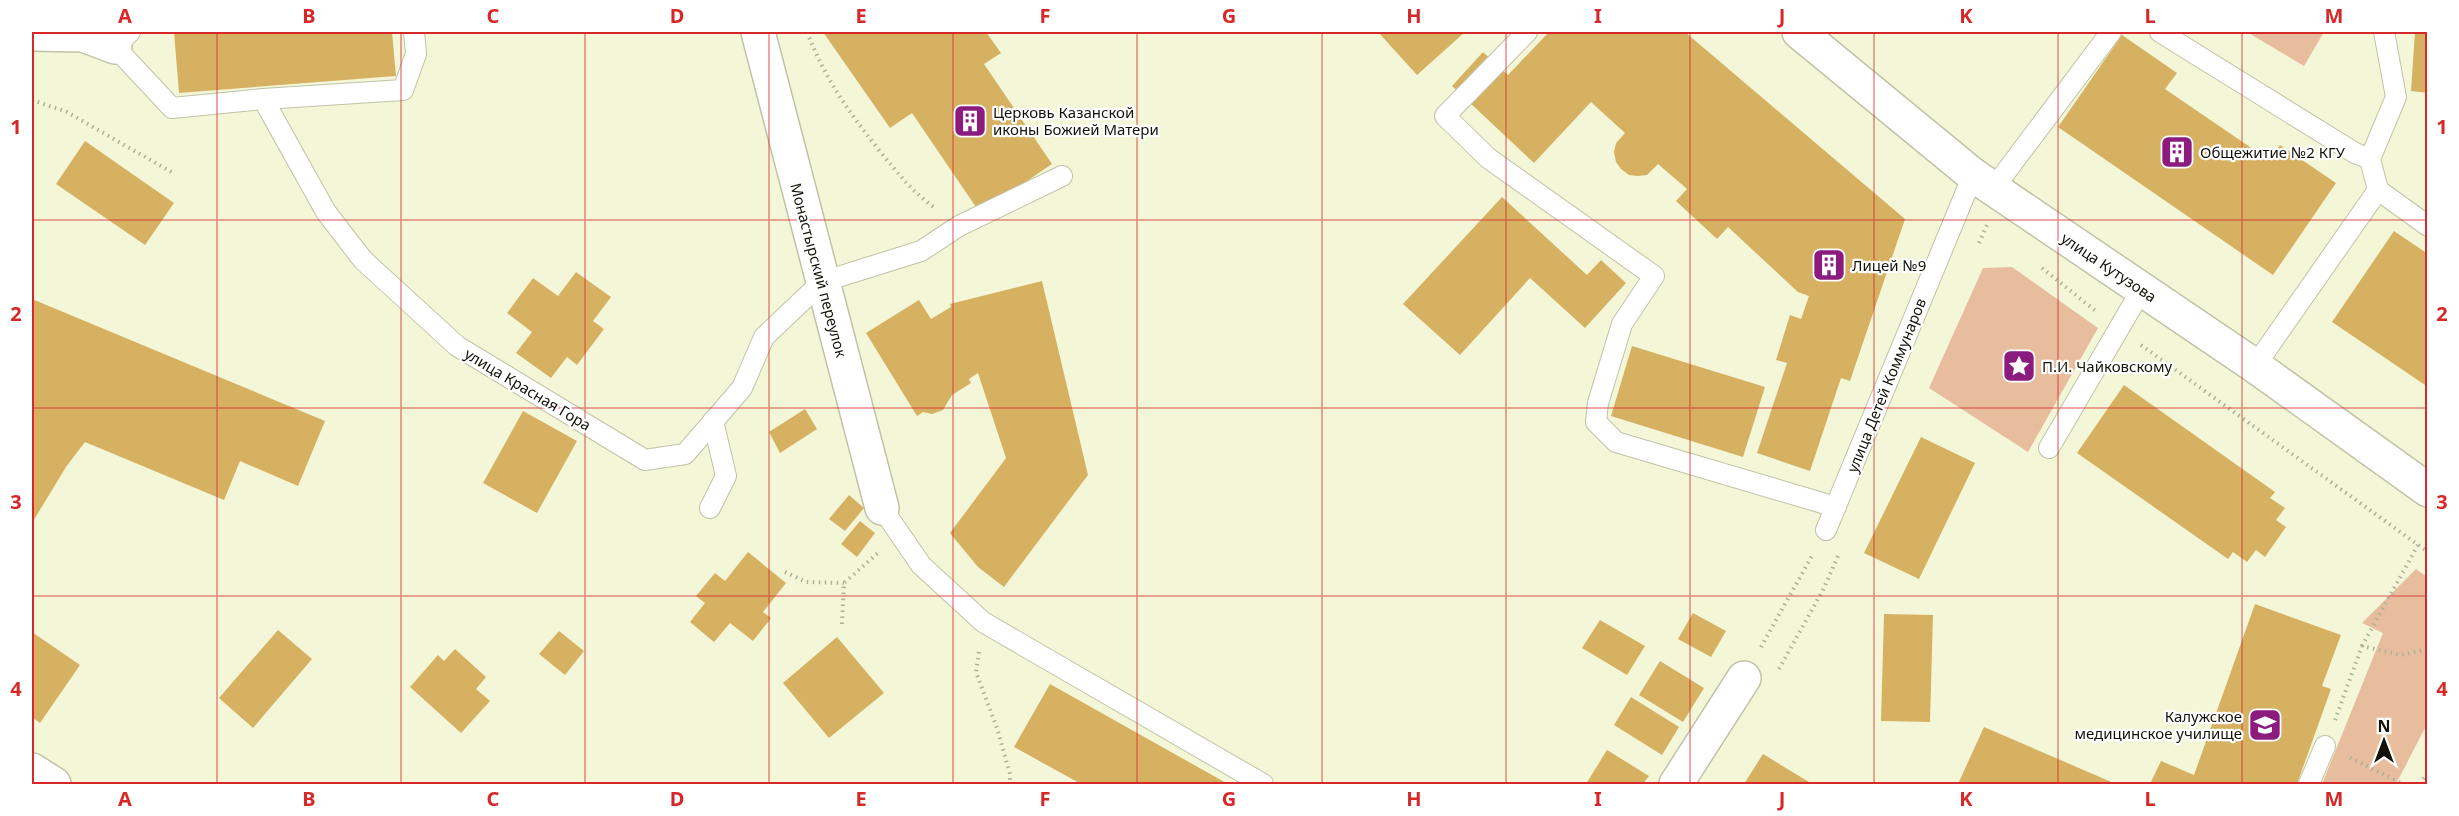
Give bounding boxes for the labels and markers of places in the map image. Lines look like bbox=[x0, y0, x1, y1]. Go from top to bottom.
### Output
place label: Церковь Казанской иконы Божией Матери bbox=[993, 102, 1159, 139]
building icon: Церковь Казанской иконы Божией Матери bbox=[952, 103, 988, 139]
building icon: Общежитие №2 КГУ bbox=[2159, 134, 2195, 170]
place label: Общежитие №2 КГУ bbox=[2200, 142, 2346, 162]
building icon: Лицей №9 bbox=[1811, 247, 1847, 283]
place label: Лицей №9 bbox=[1852, 255, 1926, 275]
place icon: П.И. Чайковскому bbox=[2001, 348, 2037, 384]
place label: П.И. Чайковскому bbox=[2042, 356, 2173, 376]
place label: Калужское медицинское училище bbox=[2074, 706, 2242, 743]
school or university icon: Калужское медицинское училище bbox=[2247, 707, 2283, 743]

